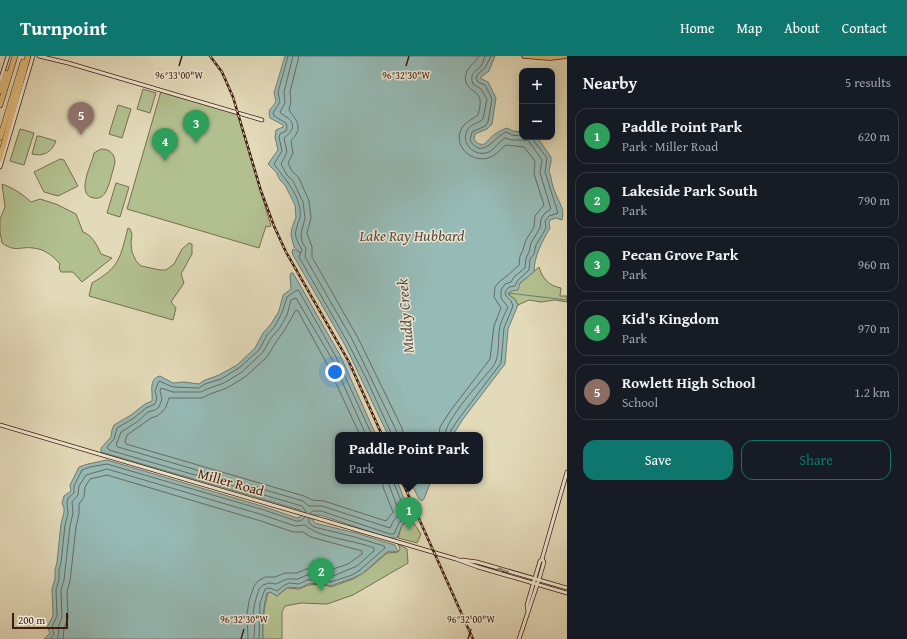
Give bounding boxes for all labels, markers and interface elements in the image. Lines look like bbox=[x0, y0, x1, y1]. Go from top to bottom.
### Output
text: Turnpoint bbox=[20, 14, 107, 42]
text: Home bbox=[680, 18, 715, 38]
text: Map bbox=[737, 18, 762, 38]
text: About bbox=[784, 18, 820, 38]
text: Contact bbox=[842, 18, 887, 38]
text: 96°33'00"W bbox=[155, 68, 203, 83]
text: 96°32'30"W bbox=[382, 68, 430, 83]
map controls bbox=[519, 68, 555, 140]
button: + bbox=[519, 68, 555, 104]
text: Nearby bbox=[583, 70, 637, 95]
text: 5 results bbox=[845, 73, 891, 92]
pin: 5 bbox=[68, 102, 94, 135]
button: − bbox=[519, 104, 555, 140]
pin: 3 bbox=[183, 110, 209, 143]
text: Paddle Point Park bbox=[622, 116, 742, 137]
text: 1 bbox=[594, 127, 600, 146]
text: 620 m bbox=[858, 127, 890, 146]
pin: 4 bbox=[152, 128, 178, 161]
text: Park · Miller Road bbox=[622, 137, 718, 156]
text: Lakeside Park South bbox=[622, 180, 758, 201]
text: 2 bbox=[594, 191, 600, 210]
text: 790 m bbox=[858, 191, 890, 210]
text: Park bbox=[622, 201, 647, 220]
water label: Lake Ray Hubbard bbox=[358, 225, 465, 246]
text: Pecan Grove Park bbox=[622, 244, 738, 265]
text: 3 bbox=[594, 255, 600, 274]
text: 960 m bbox=[858, 255, 890, 274]
text: Park bbox=[622, 265, 647, 284]
water label: Muddy Creek bbox=[391, 278, 419, 354]
text: Kid's Kingdom bbox=[622, 308, 719, 329]
text: 4 bbox=[594, 319, 600, 338]
text: 970 m bbox=[858, 319, 890, 338]
text: Park bbox=[622, 329, 647, 348]
your location bbox=[325, 362, 345, 382]
text: Rowlett High School bbox=[622, 372, 756, 393]
text: 5 bbox=[594, 383, 600, 402]
text: 1.2 km bbox=[854, 383, 890, 402]
text: School bbox=[622, 393, 658, 412]
popup bbox=[335, 432, 483, 484]
text: Paddle Point Park bbox=[349, 438, 469, 459]
button: Save bbox=[583, 440, 733, 480]
button: Share bbox=[741, 440, 891, 480]
text: Park bbox=[349, 459, 374, 478]
street label: Miller Road bbox=[196, 463, 267, 501]
pin: 1 bbox=[396, 497, 422, 530]
pin: 2 bbox=[308, 558, 334, 591]
one-way arrow bbox=[496, 567, 508, 573]
scale bar bbox=[12, 611, 68, 630]
text: 200 m bbox=[18, 612, 45, 628]
text: 96°32'30"W bbox=[220, 612, 268, 627]
text: 96°32'00"W bbox=[447, 612, 495, 627]

